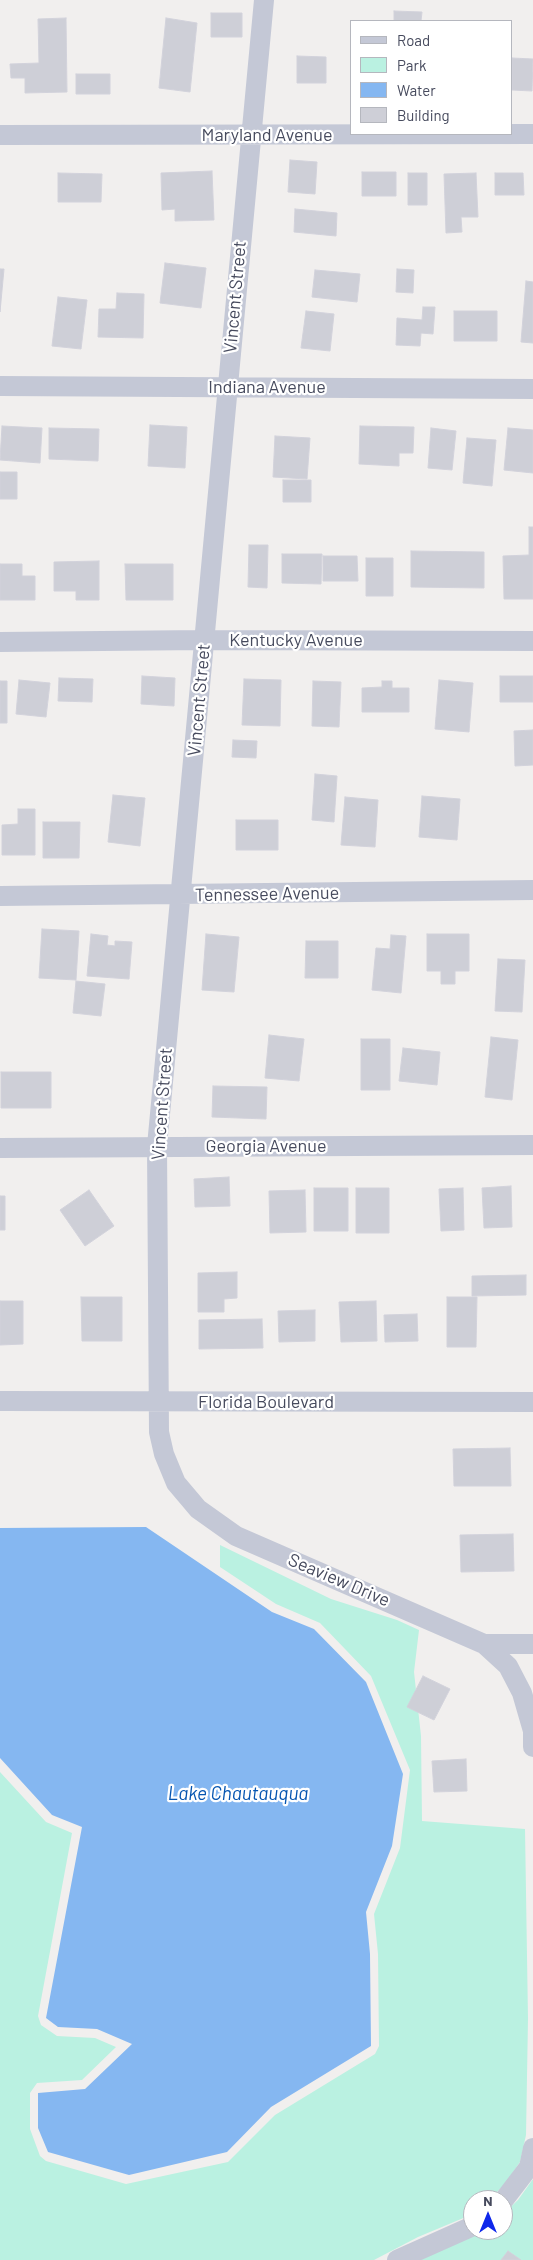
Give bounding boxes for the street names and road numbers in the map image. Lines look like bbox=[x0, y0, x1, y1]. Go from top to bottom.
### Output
street label: Maryland Avenue bbox=[202, 124, 332, 146]
street label: Vincent Street bbox=[219, 240, 251, 354]
street label: Indiana Avenue bbox=[208, 376, 326, 398]
street label: Kentucky Avenue bbox=[229, 629, 363, 651]
street label: Vincent Street bbox=[183, 643, 215, 757]
street label: Tennessee Avenue bbox=[195, 882, 339, 906]
street label: Vincent Street bbox=[147, 1047, 177, 1161]
street label: Georgia Avenue bbox=[206, 1135, 326, 1157]
street label: Florida Boulevard bbox=[198, 1391, 334, 1413]
street label: Seaview Drive bbox=[285, 1549, 393, 1611]

